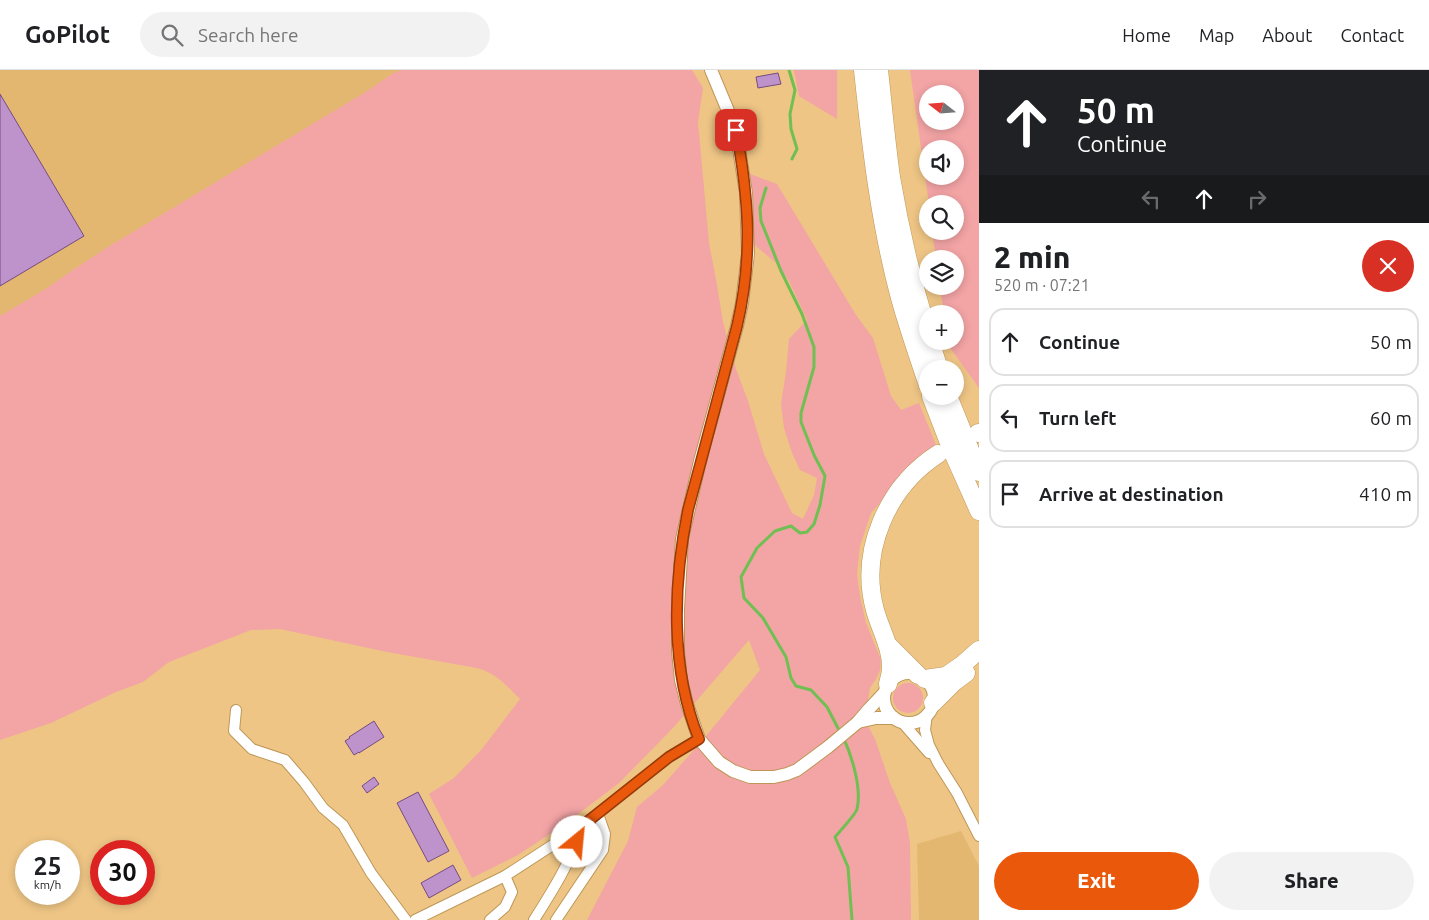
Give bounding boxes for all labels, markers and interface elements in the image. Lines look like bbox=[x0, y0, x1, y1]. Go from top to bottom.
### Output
search box bbox=[140, 12, 490, 57]
text: GoPilot bbox=[25, 21, 110, 48]
icon: search bbox=[158, 21, 186, 49]
text: Search here bbox=[198, 24, 298, 46]
text: Home bbox=[1122, 25, 1171, 45]
text: Map bbox=[1199, 25, 1234, 45]
text: About bbox=[1262, 25, 1312, 45]
text: Contact bbox=[1340, 25, 1404, 45]
north arrow bbox=[919, 85, 964, 130]
map controls bbox=[919, 85, 964, 405]
icon: ahead bbox=[994, 90, 1059, 155]
text: 50 m bbox=[1077, 90, 1155, 130]
pin bbox=[715, 109, 757, 151]
icon: arrive bbox=[722, 116, 750, 144]
text: Continue bbox=[1077, 131, 1167, 156]
button: sound bbox=[919, 140, 964, 185]
icon: left bbox=[1137, 185, 1165, 213]
icon: ahead bbox=[1190, 185, 1218, 213]
icon: right bbox=[1243, 185, 1271, 213]
button: search bbox=[919, 195, 964, 240]
text: 2 min bbox=[994, 240, 1070, 274]
button: close bbox=[1362, 240, 1414, 292]
button: layers bbox=[919, 250, 964, 295]
text: 520 m · 07:21 bbox=[994, 276, 1090, 294]
button: + bbox=[919, 305, 964, 350]
icon: ahead bbox=[996, 328, 1024, 356]
text: Continue bbox=[1039, 331, 1120, 353]
text: 50 m bbox=[1370, 331, 1412, 353]
button: − bbox=[919, 360, 964, 405]
icon: left bbox=[996, 404, 1024, 432]
text: Turn left bbox=[1039, 407, 1117, 429]
text: 60 m bbox=[1370, 407, 1412, 429]
icon: arrive bbox=[996, 480, 1024, 508]
text: Arrive at destination bbox=[1039, 483, 1224, 505]
text: 410 m bbox=[1359, 483, 1412, 505]
position arrow bbox=[550, 815, 602, 867]
speed limit sign: 30 bbox=[90, 840, 155, 905]
text: 25 bbox=[33, 852, 62, 880]
button: Exit bbox=[994, 852, 1199, 910]
button: Share bbox=[1209, 852, 1414, 910]
text: km/h bbox=[34, 878, 61, 891]

